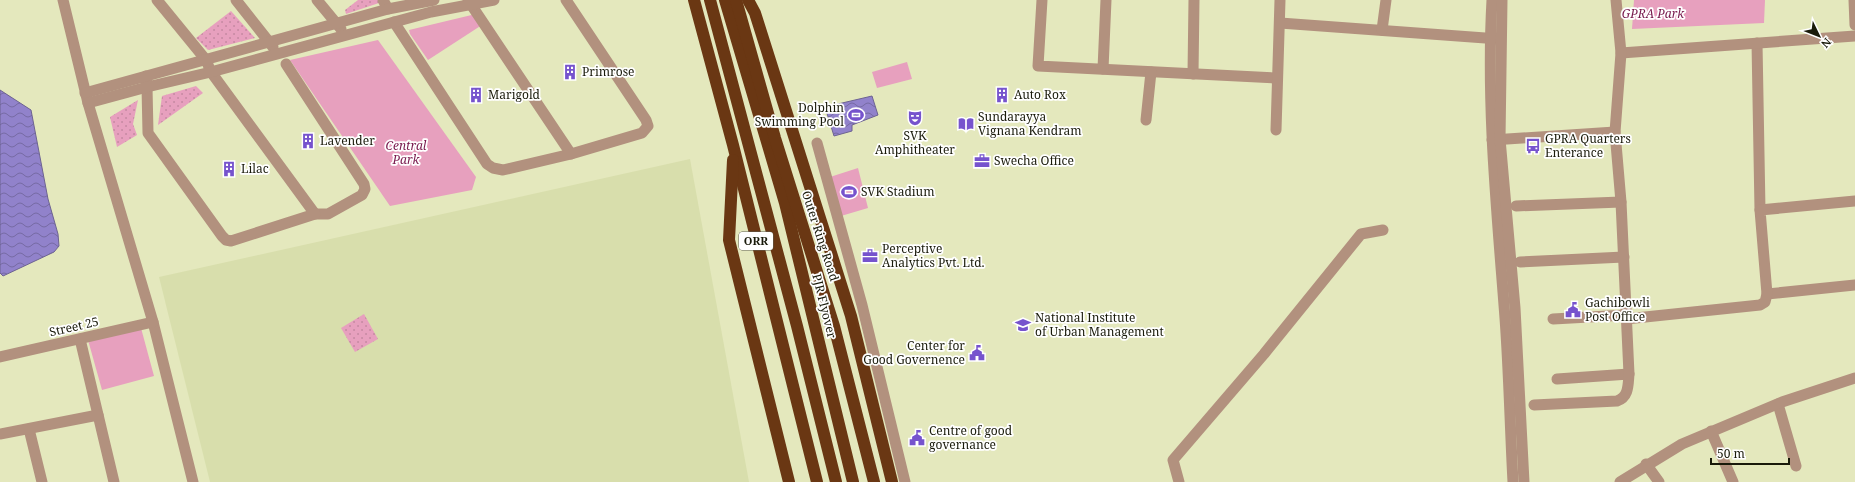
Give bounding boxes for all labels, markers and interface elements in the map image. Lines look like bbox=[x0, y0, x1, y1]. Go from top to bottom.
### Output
park label: GPRA Park bbox=[1622, 5, 1685, 22]
north arrow bbox=[1799, 16, 1839, 56]
text: N bbox=[1818, 35, 1835, 52]
building icon: Primrose bbox=[561, 63, 579, 81]
place label: Primrose bbox=[582, 63, 635, 80]
building icon: Marigold bbox=[467, 86, 485, 104]
place label: Marigold bbox=[488, 86, 541, 103]
building icon: Auto Rox bbox=[993, 86, 1011, 104]
place label: Auto Rox bbox=[1014, 86, 1066, 103]
place label: Dolphin Swimming Pool bbox=[755, 99, 844, 130]
sports icon: Dolphin Swimming Pool bbox=[847, 106, 865, 124]
place label: Sundarayya Vignana Kendram bbox=[978, 108, 1082, 139]
theatre icon: SVK Amphitheater bbox=[906, 109, 924, 127]
library icon: Sundarayya Vignana Kendram bbox=[957, 115, 975, 133]
place label: SVK Amphitheater bbox=[875, 127, 955, 158]
place label: GPRA Quarters Enterance bbox=[1545, 130, 1631, 161]
building icon: Lavender bbox=[299, 132, 317, 150]
place label: Lavender bbox=[320, 132, 375, 149]
park label: Central Park bbox=[385, 137, 427, 168]
bus stop icon: GPRA Quarters Enterance bbox=[1524, 137, 1542, 155]
office icon: Swecha Office bbox=[973, 152, 991, 170]
place label: Swecha Office bbox=[994, 152, 1074, 169]
building icon: Lilac bbox=[220, 160, 238, 178]
place label: Lilac bbox=[241, 160, 269, 177]
sports icon: SVK Stadium bbox=[840, 183, 858, 201]
place label: SVK Stadium bbox=[861, 183, 935, 200]
street label: Outer Ring Road bbox=[798, 189, 843, 284]
road number: ORR bbox=[739, 232, 773, 250]
place label: Perceptive Analytics Pvt. Ltd. bbox=[882, 240, 985, 271]
office icon: Perceptive Analytics Pvt. Ltd. bbox=[861, 247, 879, 265]
street label: PJR Flyover bbox=[808, 272, 841, 340]
place label: Gachibowli Post Office bbox=[1585, 294, 1650, 325]
public building icon: Gachibowli Post Office bbox=[1564, 301, 1582, 319]
place label: National Institute of Urban Management bbox=[1035, 309, 1164, 340]
street label: Street 25 bbox=[48, 313, 100, 340]
school or university icon: National Institute of Urban Management bbox=[1014, 316, 1032, 334]
place label: Center for Good Governence bbox=[863, 337, 965, 368]
public building icon: Center for Good Governence bbox=[968, 344, 986, 362]
place label: Centre of good governance bbox=[929, 422, 1013, 453]
public building icon: Centre of good governance bbox=[908, 429, 926, 447]
scale bar bbox=[1711, 440, 1789, 466]
text: 50 m bbox=[1717, 445, 1745, 462]

